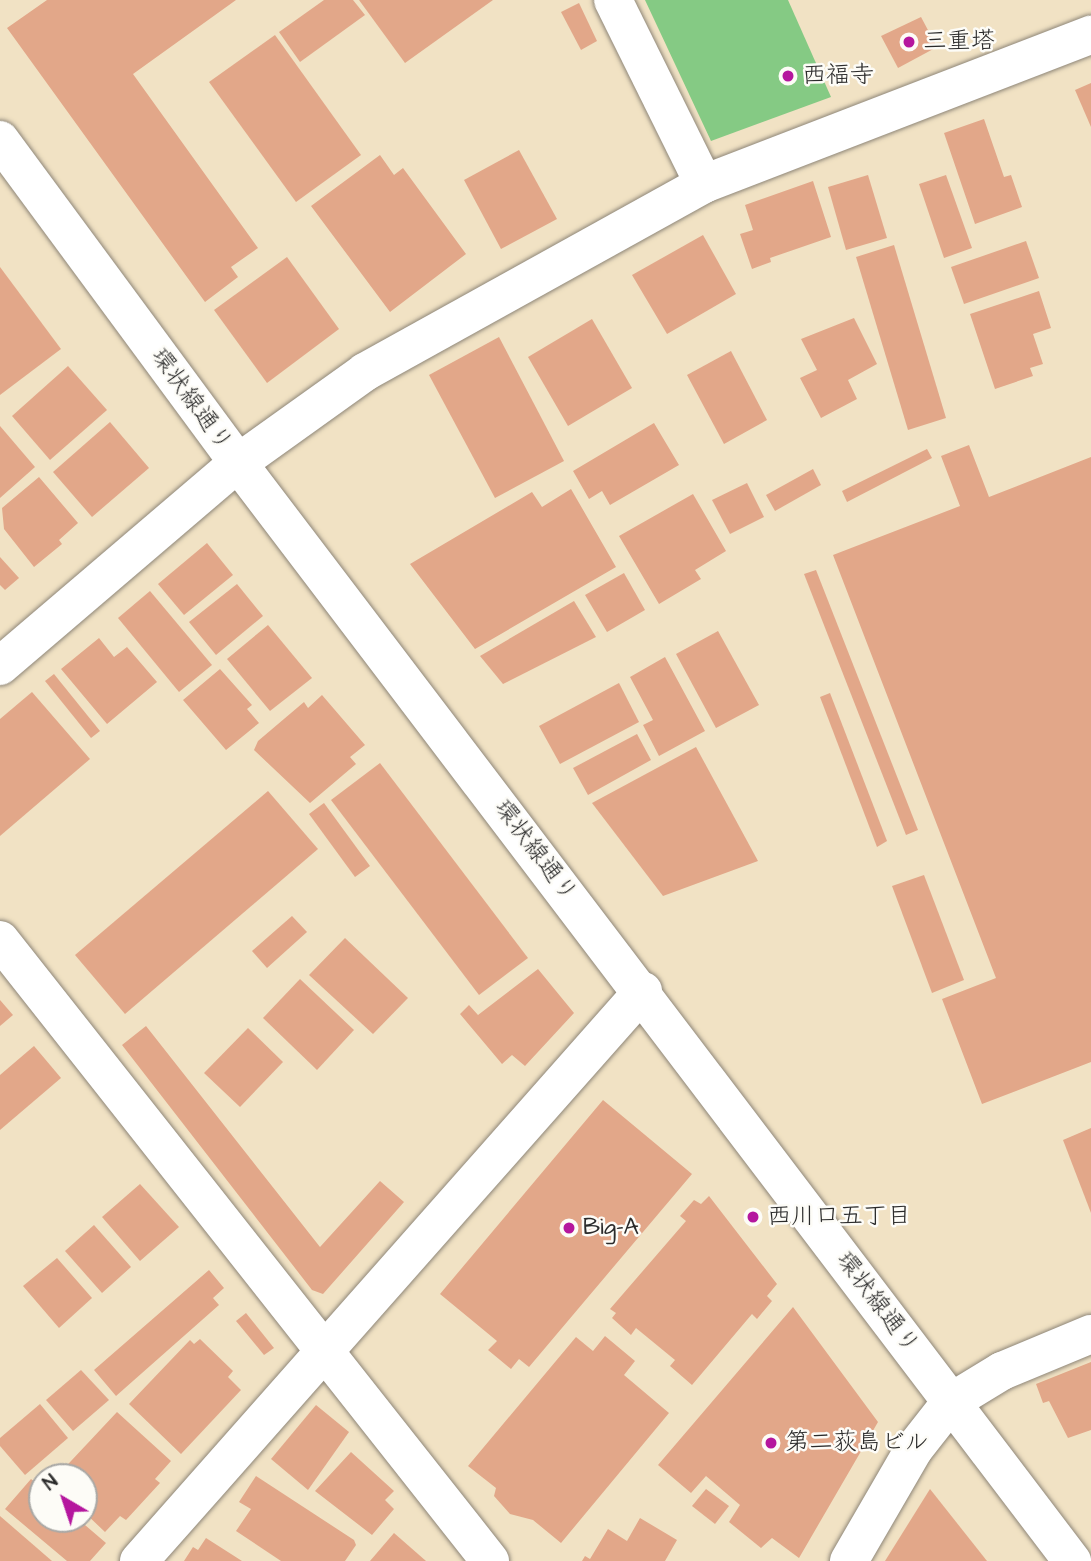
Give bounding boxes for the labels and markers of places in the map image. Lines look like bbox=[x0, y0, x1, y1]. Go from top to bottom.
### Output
place label: 三重塔 bbox=[923, 28, 995, 56]
marker: 三重塔 bbox=[901, 34, 917, 50]
place label: 西福寺 bbox=[802, 62, 874, 90]
marker: 西福寺 bbox=[780, 68, 796, 84]
place label: 西川口五丁目 bbox=[767, 1203, 911, 1231]
marker: 西川口五丁目 bbox=[745, 1209, 761, 1225]
place label: Big-A bbox=[583, 1214, 639, 1242]
marker: Big-A bbox=[561, 1220, 577, 1236]
place label: 第二荻島ビル bbox=[785, 1429, 929, 1457]
marker: 第二荻島ビル bbox=[763, 1435, 779, 1451]

